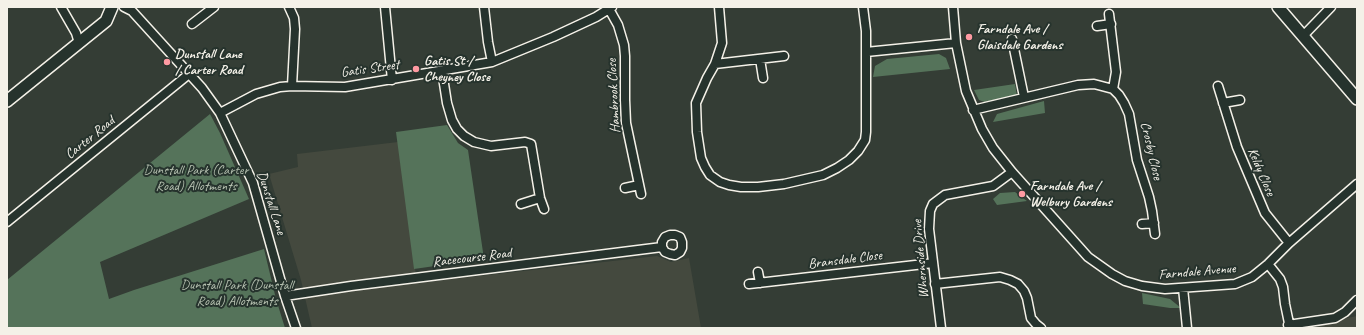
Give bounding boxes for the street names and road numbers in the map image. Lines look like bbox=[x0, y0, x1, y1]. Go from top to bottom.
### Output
street label: Gatis Street bbox=[340, 57, 400, 81]
street label: Hambrook Close bbox=[604, 58, 624, 134]
street label: Carter Road bbox=[62, 113, 118, 163]
street label: Crosby Close bbox=[1136, 120, 1166, 182]
street label: Keldy Close bbox=[1243, 146, 1279, 198]
street label: Dunstall Lane bbox=[253, 169, 289, 237]
street label: Whernside Drive bbox=[909, 219, 933, 299]
street label: Racecourse Road bbox=[432, 245, 512, 271]
street label: Bransdale Close bbox=[807, 247, 883, 273]
street label: Farndale Avenue bbox=[1158, 260, 1236, 284]

